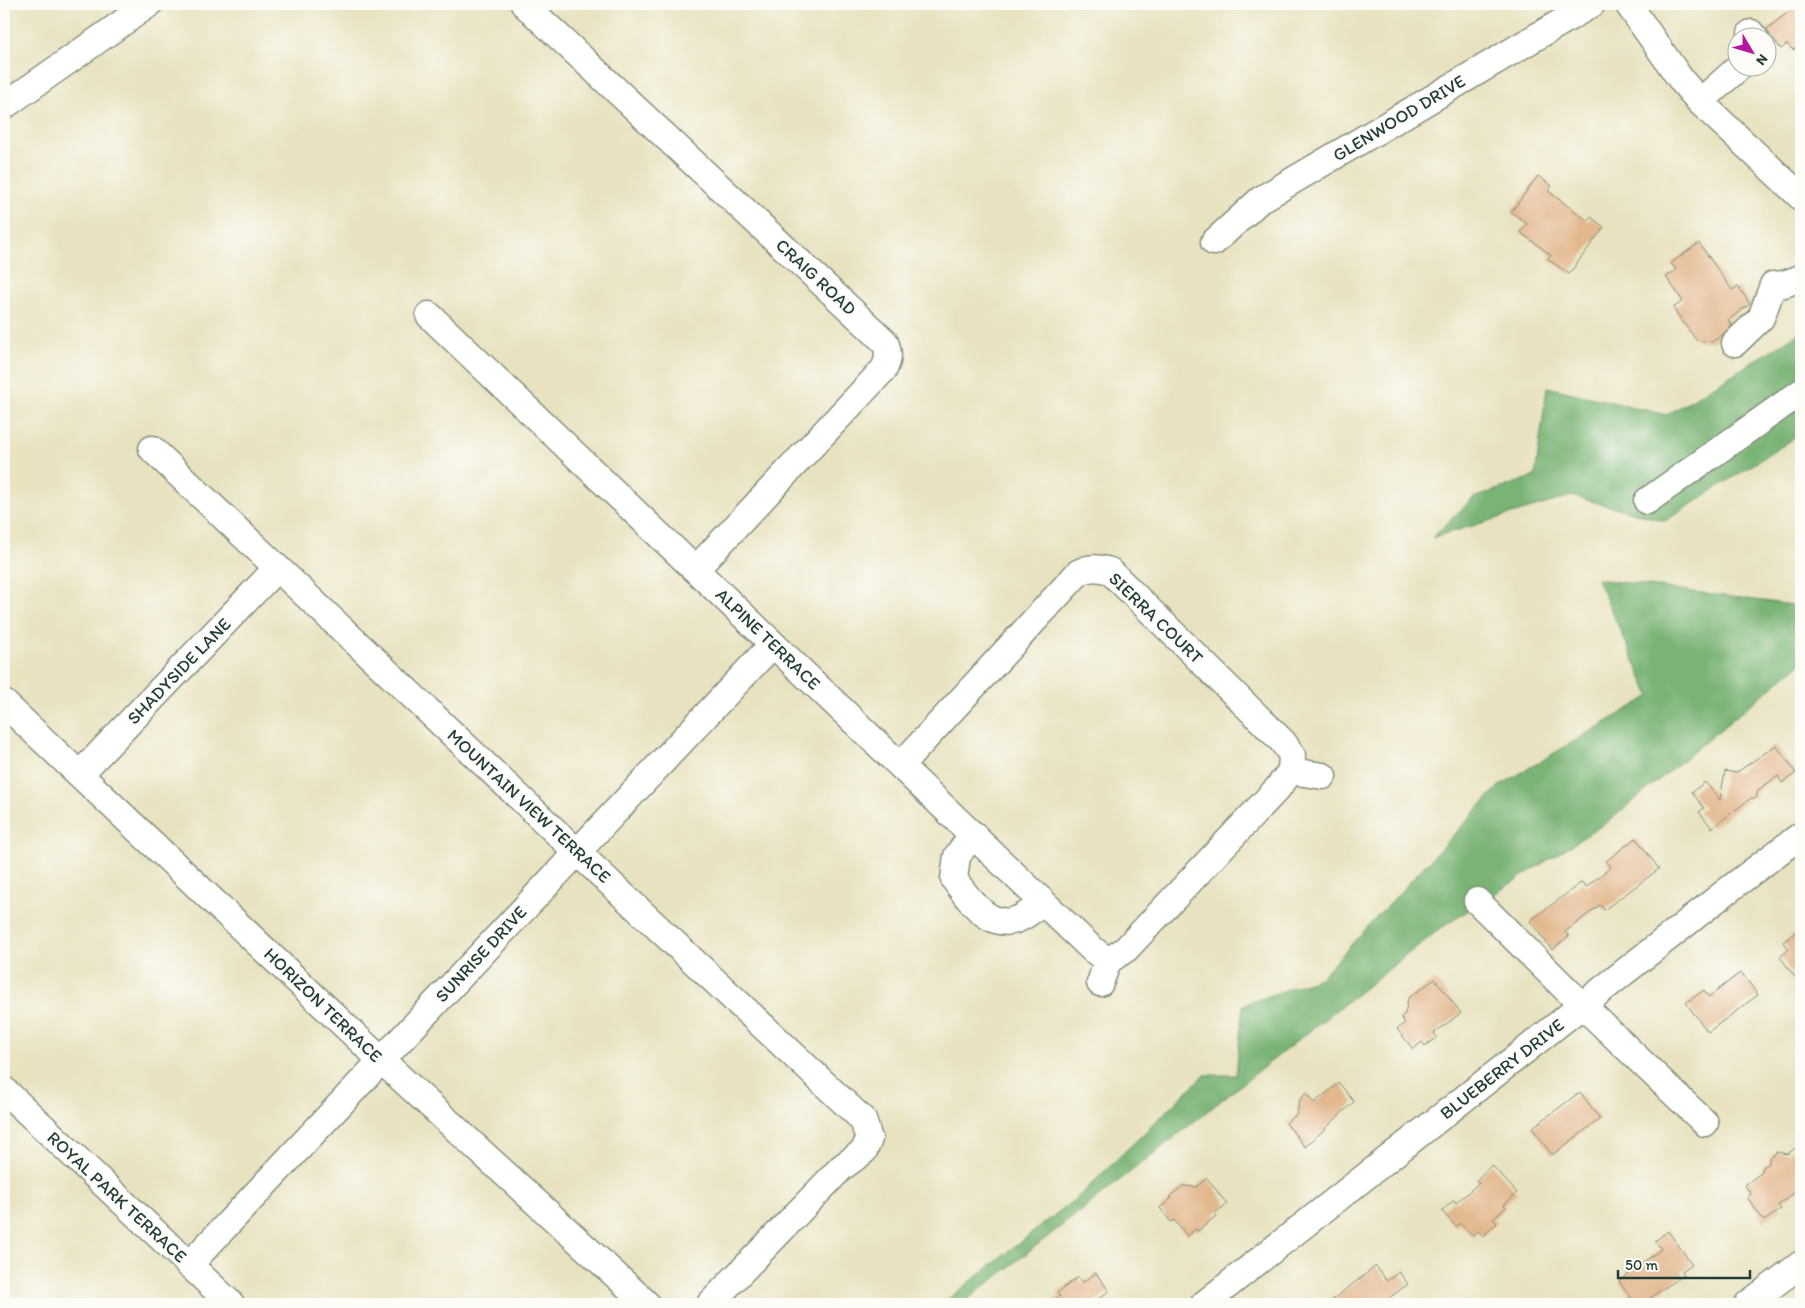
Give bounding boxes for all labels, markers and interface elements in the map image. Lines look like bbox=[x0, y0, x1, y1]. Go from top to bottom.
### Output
north arrow bbox=[1728, 28, 1778, 78]
text: N bbox=[1752, 51, 1771, 69]
street label: GLENWOOD DRIVE bbox=[1329, 70, 1469, 166]
street label: CRAIG ROAD bbox=[771, 234, 861, 320]
street label: SIERRA COURT bbox=[1104, 568, 1208, 668]
street label: ALPINE TERRACE bbox=[711, 583, 825, 695]
street label: SHADYSIDE LANE bbox=[123, 613, 235, 729]
street label: MOUNTAIN VIEW TERRACE bbox=[443, 724, 615, 888]
street label: SUNRISE DRIVE bbox=[431, 901, 531, 1007]
street label: HORIZON TERRACE bbox=[259, 943, 387, 1067]
street label: BLUEBERRY DRIVE bbox=[1436, 1014, 1568, 1124]
street label: ROYAL PARK TERRACE bbox=[43, 1127, 191, 1267]
scale bar bbox=[1618, 1248, 1750, 1280]
text: 50 m bbox=[1625, 1256, 1658, 1274]

